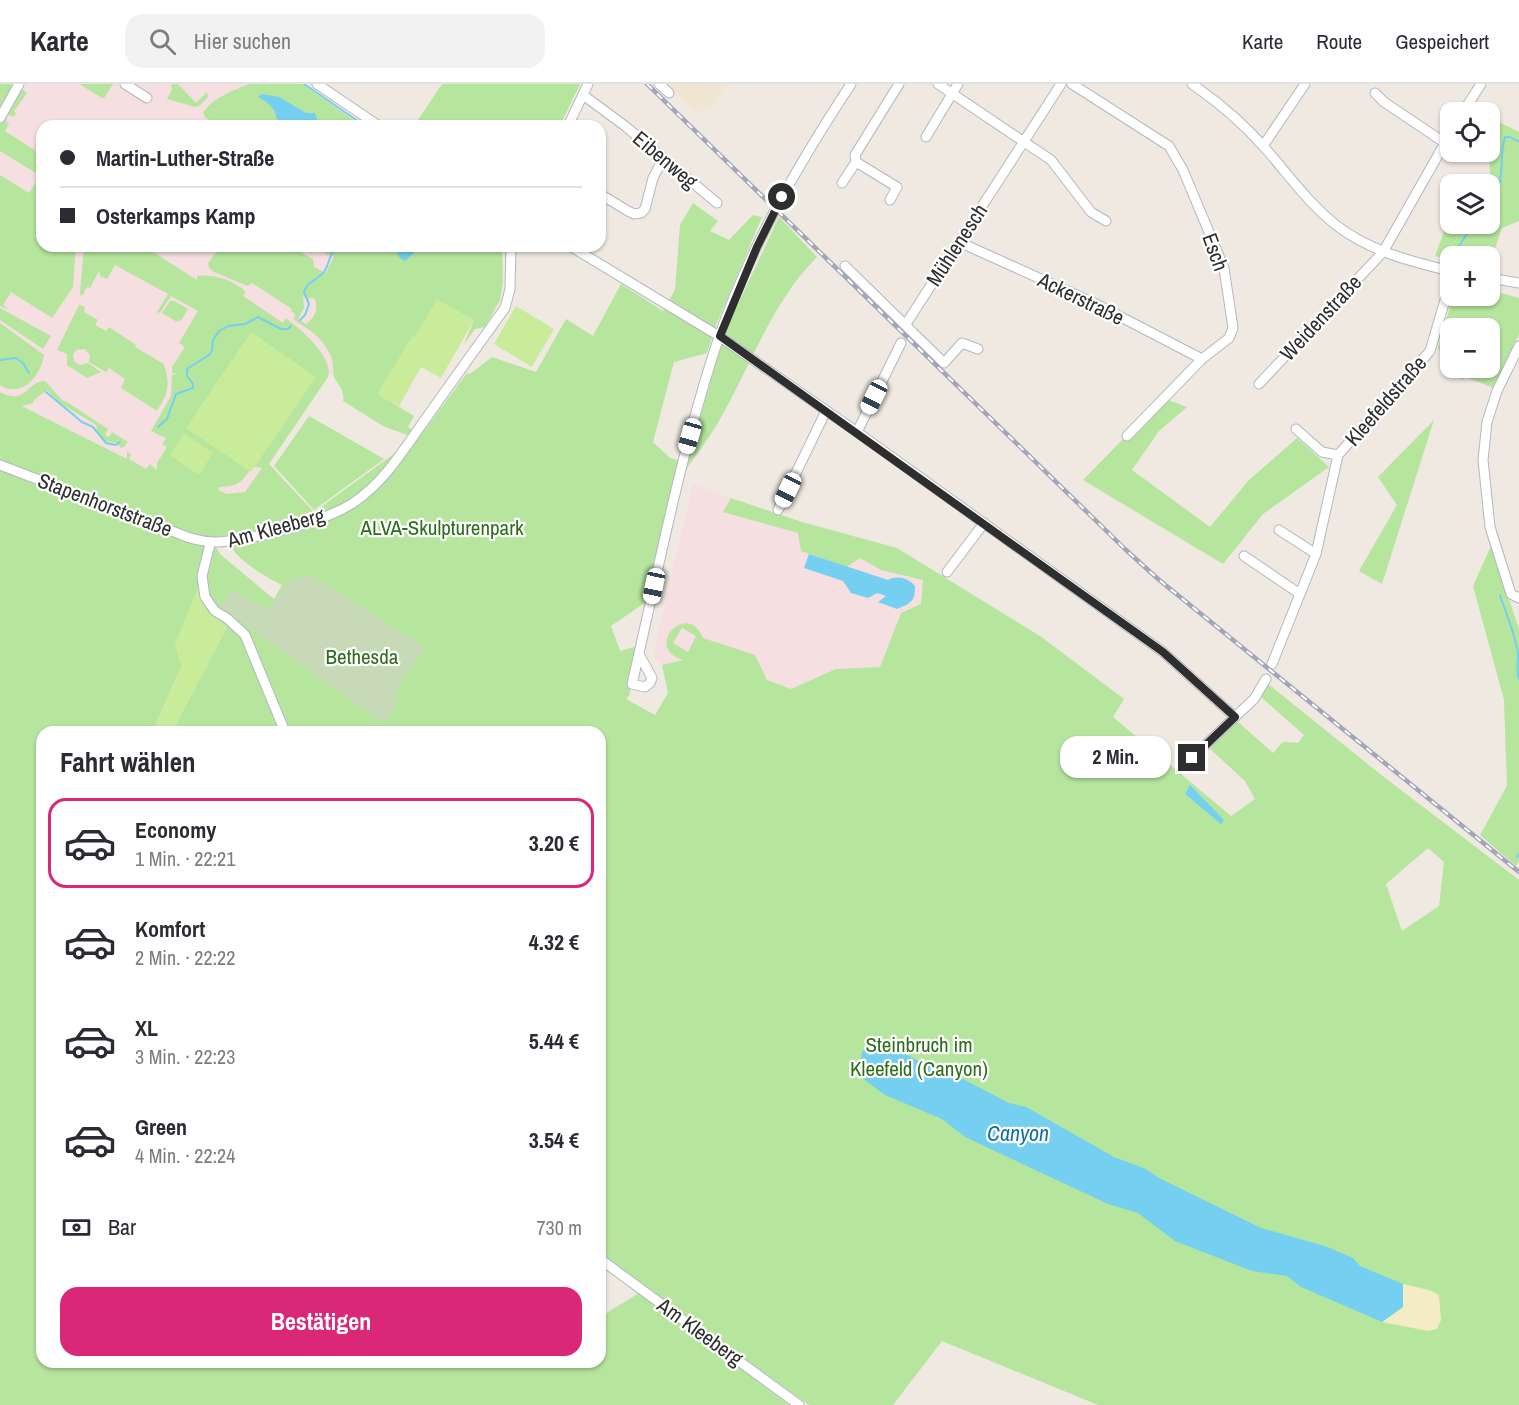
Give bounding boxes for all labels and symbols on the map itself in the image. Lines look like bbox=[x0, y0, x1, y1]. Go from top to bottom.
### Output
street label: Eibenweg bbox=[627, 124, 704, 196]
route start bbox=[768, 183, 795, 210]
street label: Mühlenesch bbox=[919, 198, 994, 292]
street label: Esch bbox=[1195, 229, 1236, 275]
street label: Ackerstraße bbox=[1032, 265, 1129, 332]
street label: Weidenstraße bbox=[1273, 268, 1368, 367]
street label: Kleefeldstraße bbox=[1338, 349, 1433, 452]
car bbox=[858, 377, 890, 417]
car bbox=[676, 416, 704, 456]
street label: Stapenhorststraße bbox=[34, 466, 177, 543]
car bbox=[772, 470, 804, 510]
street label: Am Kleeberg bbox=[223, 501, 328, 555]
park label: ALVA-Skulpturenpark bbox=[359, 513, 524, 542]
car bbox=[641, 567, 667, 605]
park label: Bethesda bbox=[326, 642, 399, 671]
callout: 2 Min. bbox=[1060, 737, 1171, 779]
route end bbox=[1178, 744, 1205, 771]
park label: Steinbruch im Kleefeld (Canyon) bbox=[850, 1030, 988, 1083]
water label: Canyon bbox=[987, 1118, 1049, 1148]
street label: Am Kleeberg bbox=[651, 1290, 749, 1373]

